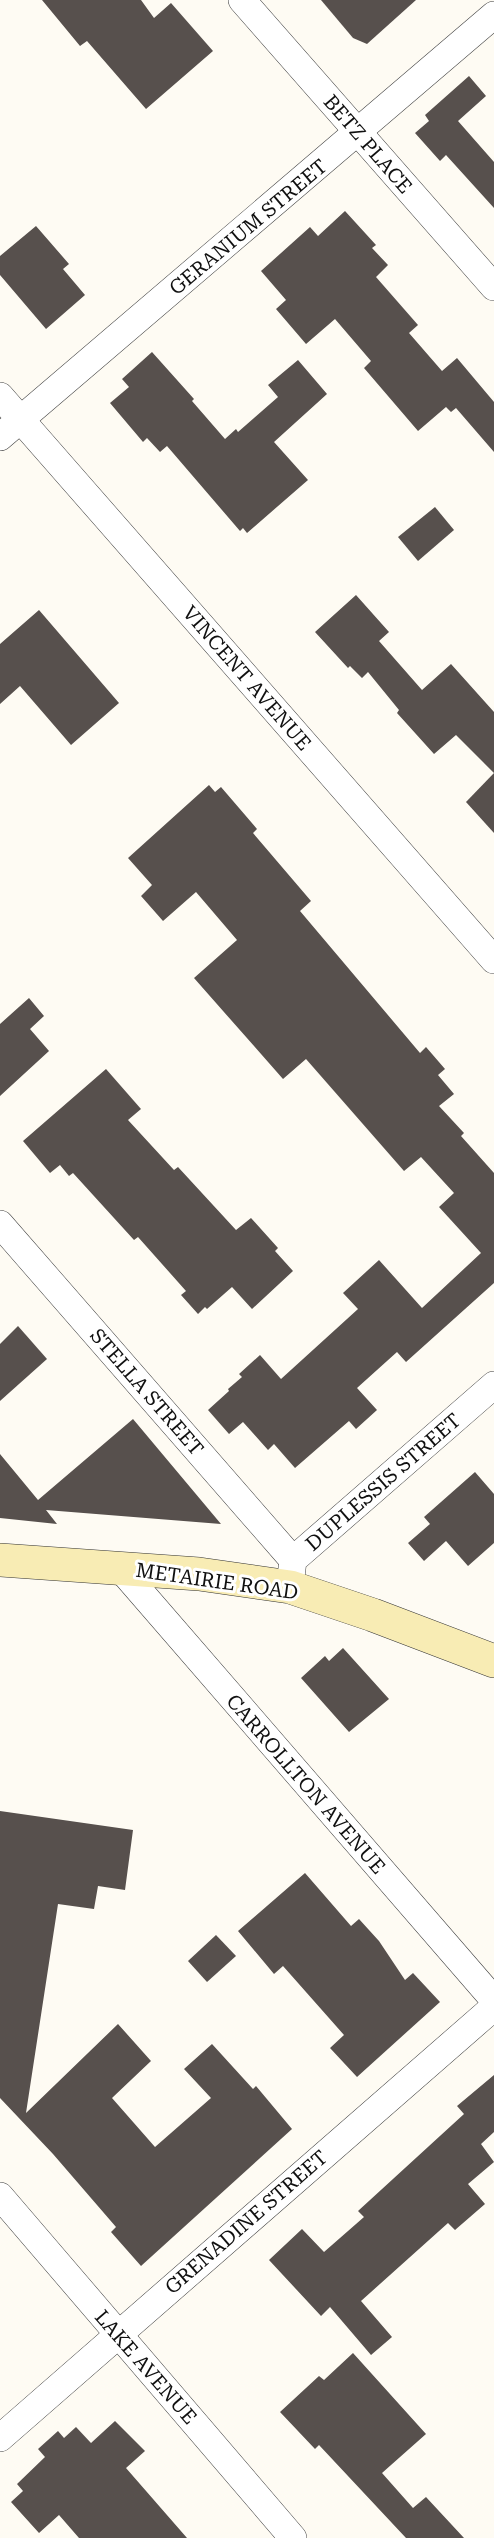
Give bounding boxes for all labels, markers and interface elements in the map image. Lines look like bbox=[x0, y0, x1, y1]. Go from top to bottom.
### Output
street label: BETZ PLACE bbox=[319, 90, 417, 198]
street label: GERANIUM STREET bbox=[164, 154, 332, 300]
street label: VINCENT AVENUE bbox=[178, 601, 316, 755]
street label: STELLA STREET bbox=[85, 1324, 209, 1460]
street label: DUPLESSIS STREET bbox=[301, 1408, 465, 1556]
street label: METAIRIE ROAD bbox=[134, 1558, 300, 1604]
street label: CARROLLTON AVENUE bbox=[221, 1689, 391, 1879]
street label: GRENADINE STREET bbox=[160, 2145, 332, 2299]
street label: LAKE AVENUE bbox=[90, 2305, 202, 2429]

